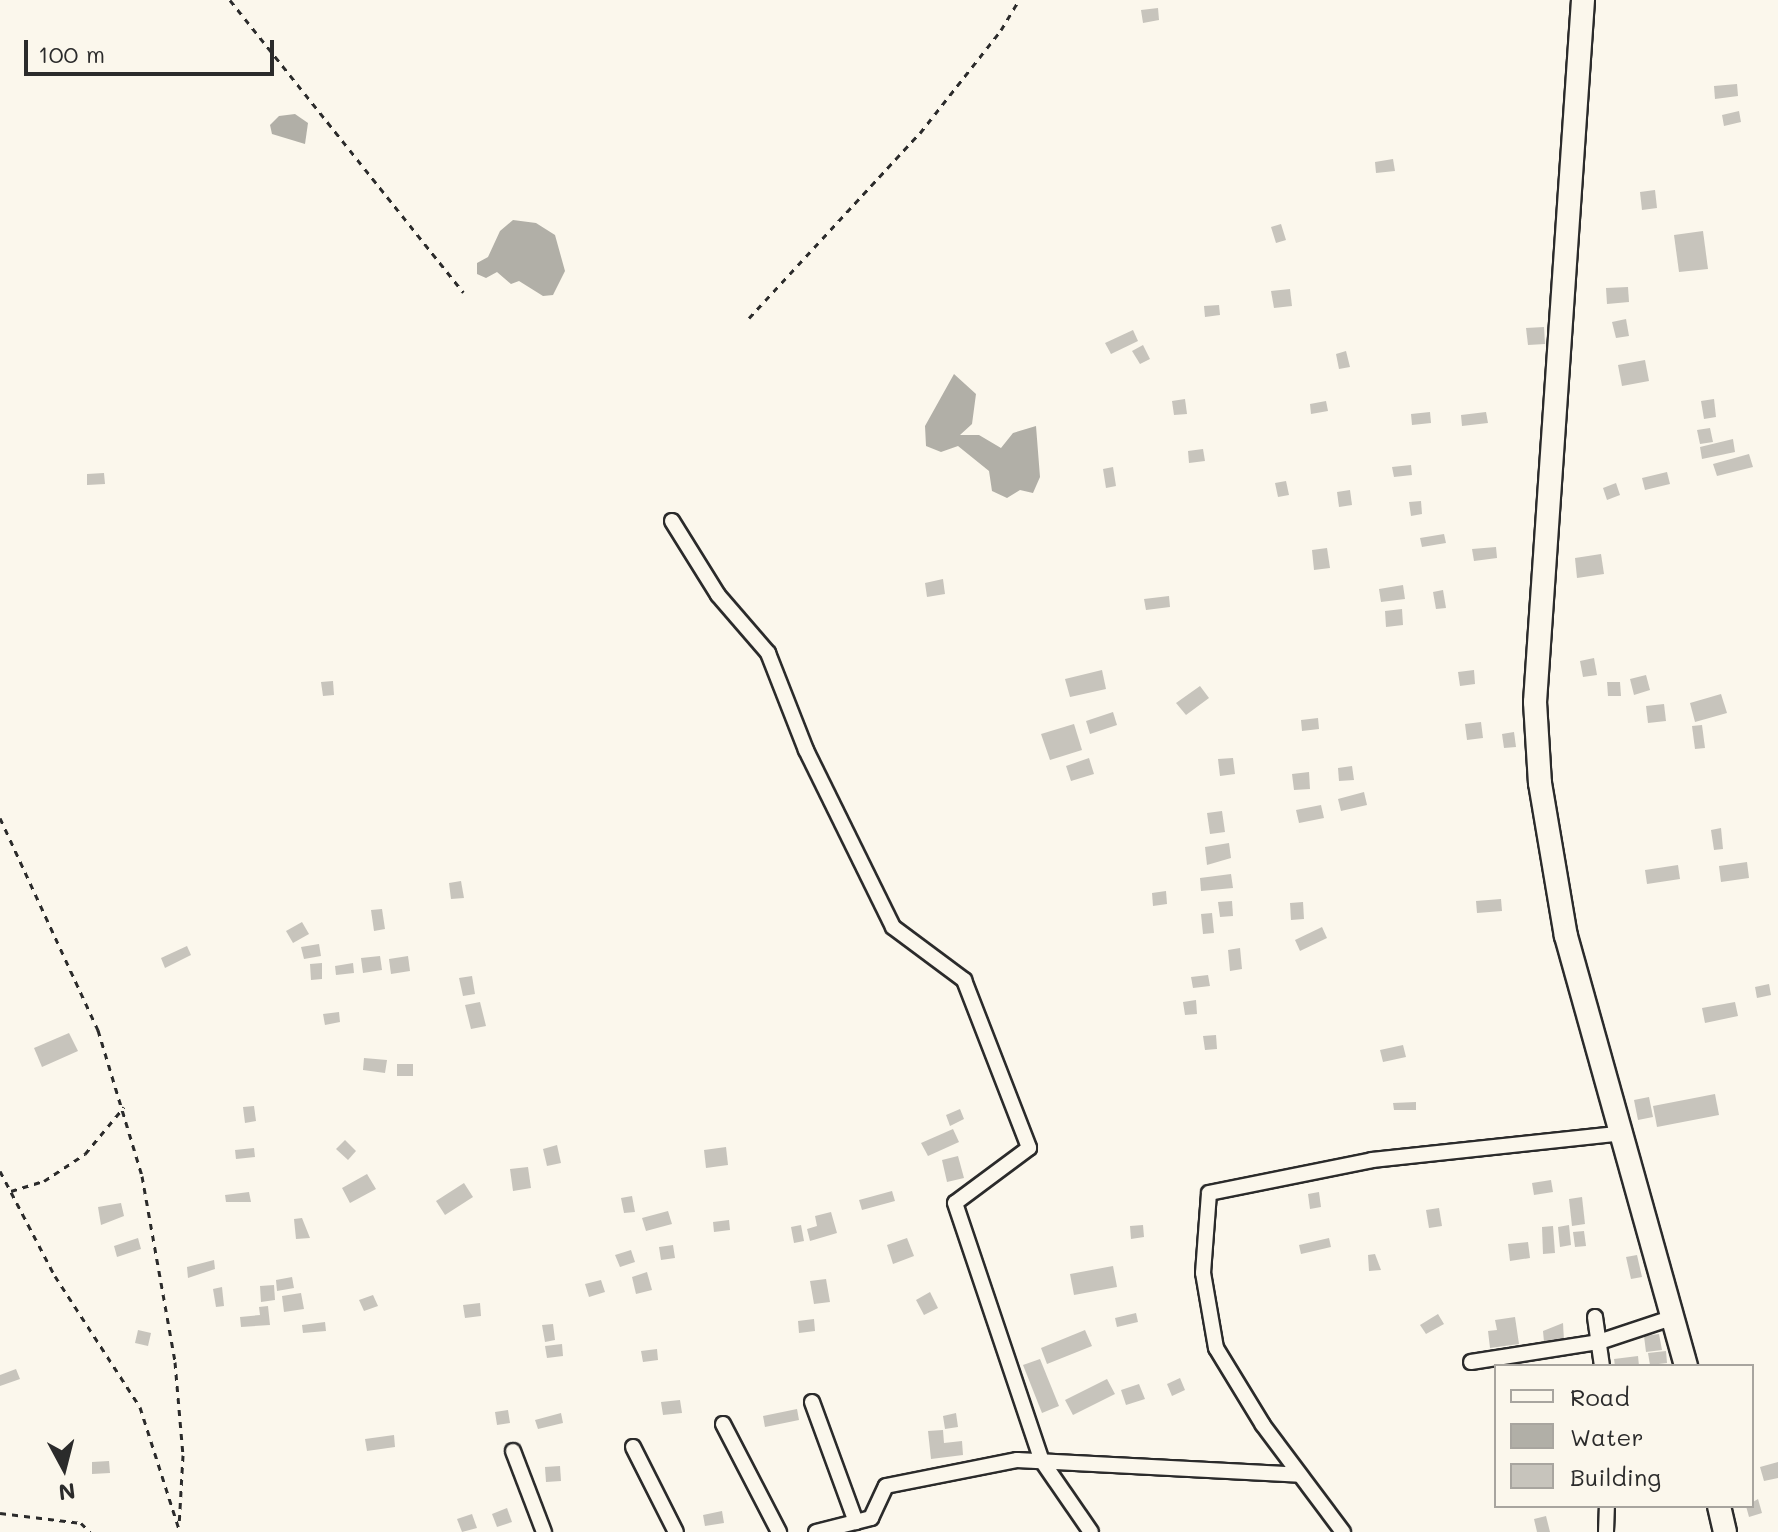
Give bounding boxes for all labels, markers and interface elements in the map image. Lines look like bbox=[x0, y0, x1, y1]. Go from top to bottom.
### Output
scale bar bbox=[28, 24, 278, 74]
text: 100 m bbox=[38, 38, 105, 69]
legend bbox=[1494, 1364, 1754, 1508]
text: Road bbox=[1570, 1381, 1630, 1412]
text: Water bbox=[1570, 1421, 1644, 1452]
north arrow bbox=[24, 1428, 104, 1508]
text: Building bbox=[1570, 1461, 1661, 1492]
text: N bbox=[57, 1477, 77, 1508]

